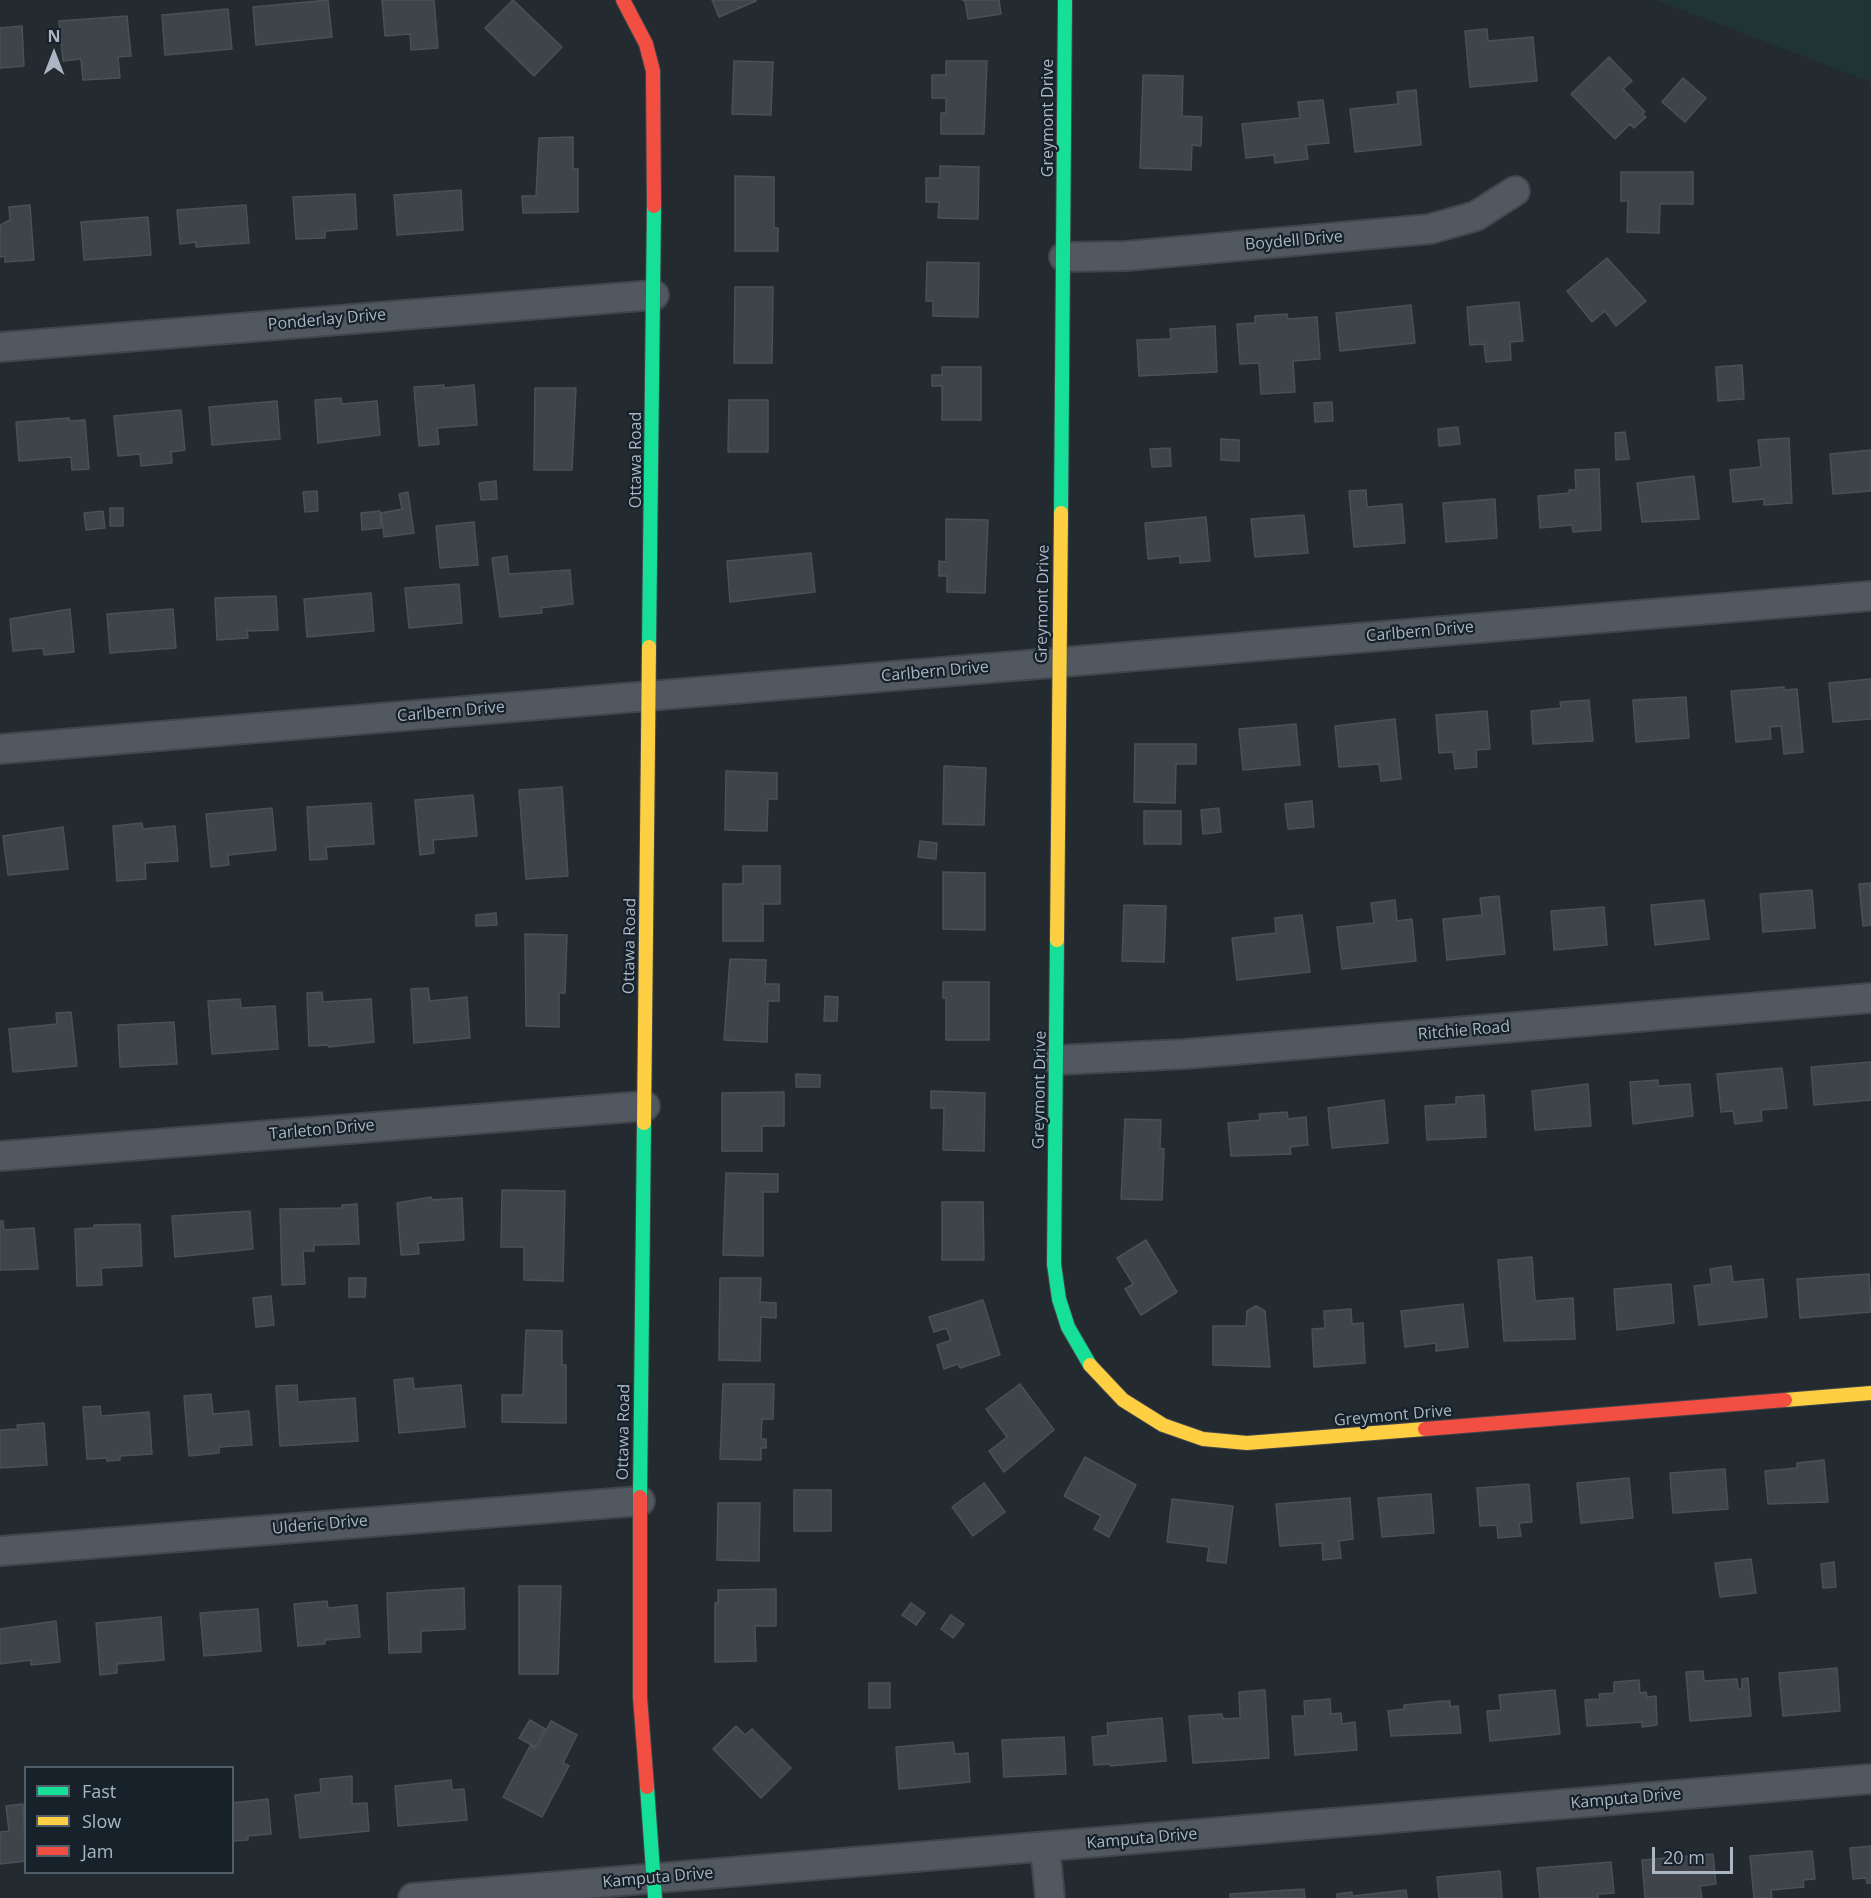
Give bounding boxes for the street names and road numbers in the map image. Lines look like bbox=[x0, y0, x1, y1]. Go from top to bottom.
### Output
street label: Greymont Drive bbox=[1038, 59, 1058, 177]
street label: Boydell Drive bbox=[1244, 227, 1344, 255]
street label: Ponderlay Drive bbox=[267, 305, 387, 335]
street label: Ottawa Road bbox=[626, 412, 646, 508]
street label: Greymont Drive bbox=[1032, 545, 1054, 663]
street label: Carlbern Drive bbox=[1365, 618, 1475, 646]
street label: Carlbern Drive bbox=[880, 658, 990, 686]
street label: Carlbern Drive bbox=[396, 698, 506, 726]
street label: Ottawa Road bbox=[620, 898, 640, 994]
street label: Ritchie Road bbox=[1417, 1017, 1511, 1045]
street label: Greymont Drive bbox=[1029, 1031, 1051, 1149]
street label: Tarleton Drive bbox=[269, 1116, 375, 1144]
street label: Ottawa Road bbox=[614, 1384, 634, 1480]
street label: Greymont Drive bbox=[1333, 1401, 1453, 1431]
street label: Ulderic Drive bbox=[271, 1511, 369, 1539]
street label: Kamputa Drive bbox=[1570, 1785, 1682, 1813]
street label: Kamputa Drive bbox=[1086, 1825, 1198, 1853]
street label: Kamputa Drive bbox=[602, 1864, 714, 1892]

